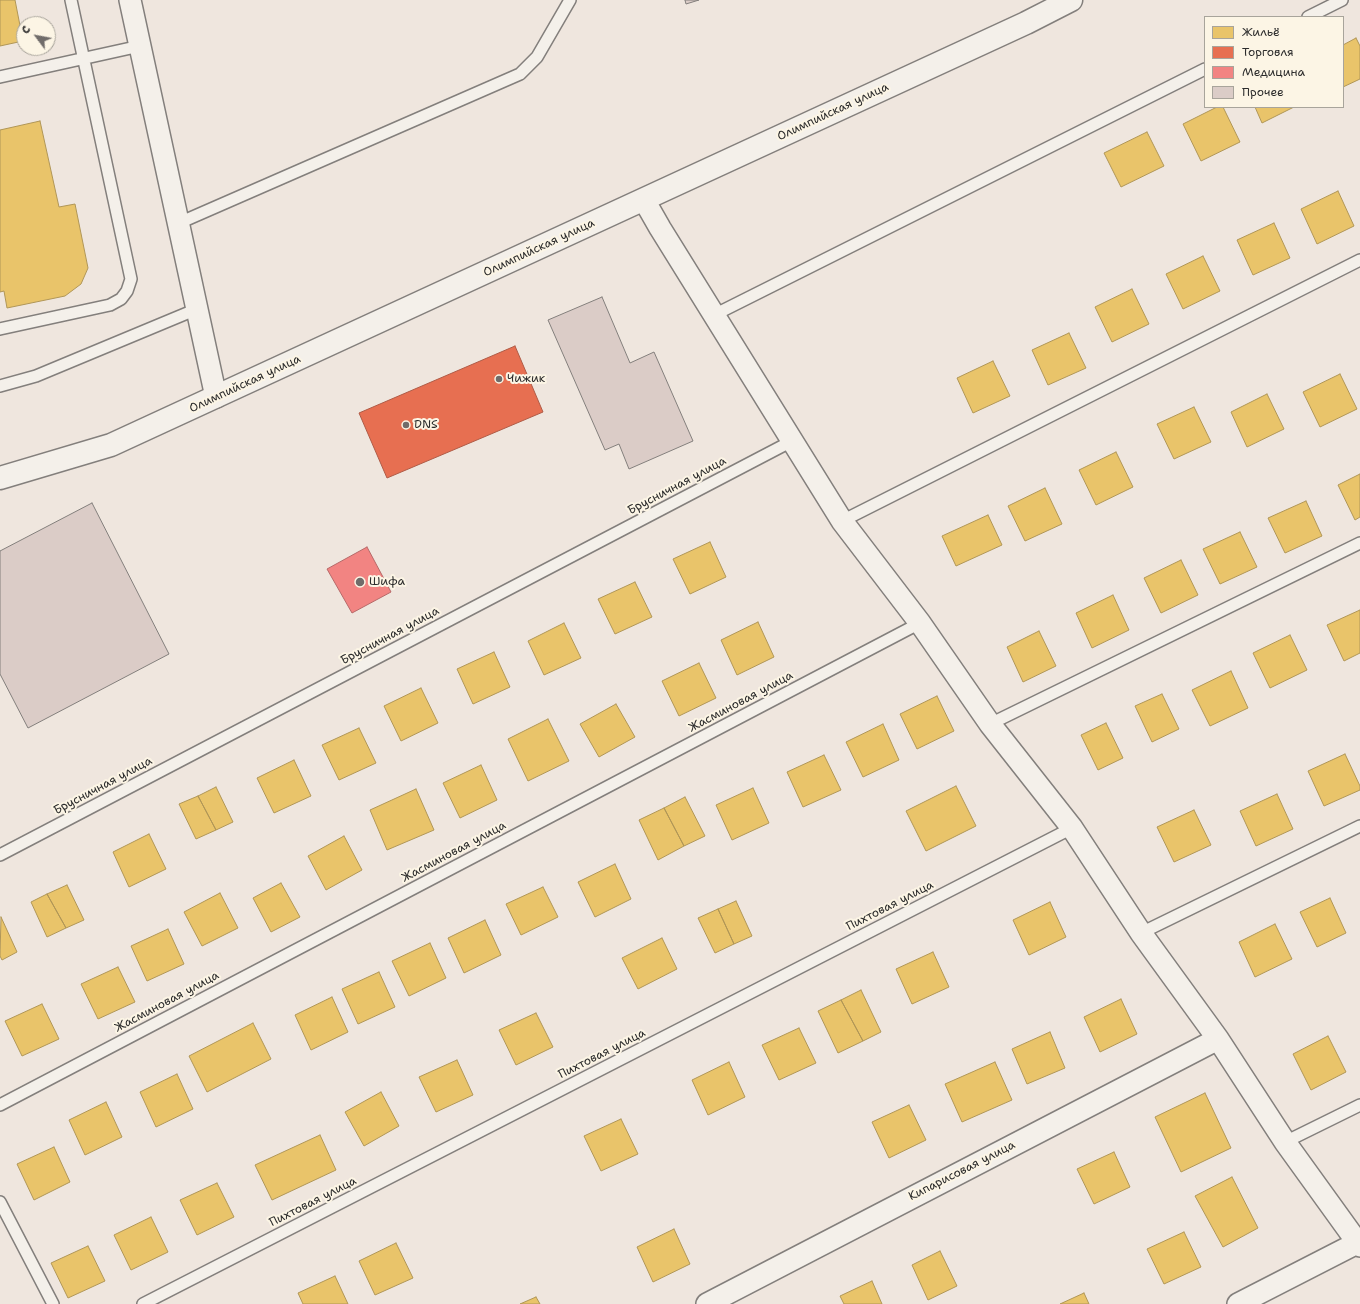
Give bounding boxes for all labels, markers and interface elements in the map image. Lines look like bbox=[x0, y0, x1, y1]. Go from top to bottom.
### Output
north arrow bbox=[16, 16, 56, 56]
legend bbox=[1204, 16, 1344, 108]
text: С bbox=[18, 23, 34, 37]
text: Жильё bbox=[1242, 24, 1280, 40]
text: Торговля bbox=[1242, 44, 1294, 60]
text: Медицина bbox=[1242, 64, 1305, 80]
street label: Олимпийская улица bbox=[775, 80, 891, 144]
text: Прочее bbox=[1242, 84, 1284, 100]
street label: Олимпийская улица bbox=[481, 216, 597, 280]
street label: Олимпийская улица bbox=[187, 352, 303, 416]
place label: Чижик bbox=[507, 372, 545, 386]
marker: Чижик bbox=[494, 374, 504, 384]
place label: DNS bbox=[414, 418, 438, 432]
marker: DNS bbox=[401, 420, 411, 430]
street label: Брусничная улица bbox=[625, 454, 729, 518]
place label: Шифа bbox=[369, 575, 405, 589]
marker: Шифа bbox=[354, 576, 366, 588]
street label: Брусничная улица bbox=[338, 604, 442, 668]
street label: Жасминовая улица bbox=[686, 668, 796, 736]
street label: Брусничная улица bbox=[51, 754, 155, 818]
street label: Жасминовая улица bbox=[399, 818, 509, 886]
street label: Пихтовая улица bbox=[844, 878, 936, 934]
street label: Жасминовая улица bbox=[112, 968, 222, 1036]
street label: Пихтовая улица bbox=[556, 1026, 648, 1082]
street label: Кипарисовая улица bbox=[906, 1138, 1018, 1204]
street label: Пихтовая улица bbox=[267, 1174, 359, 1230]

